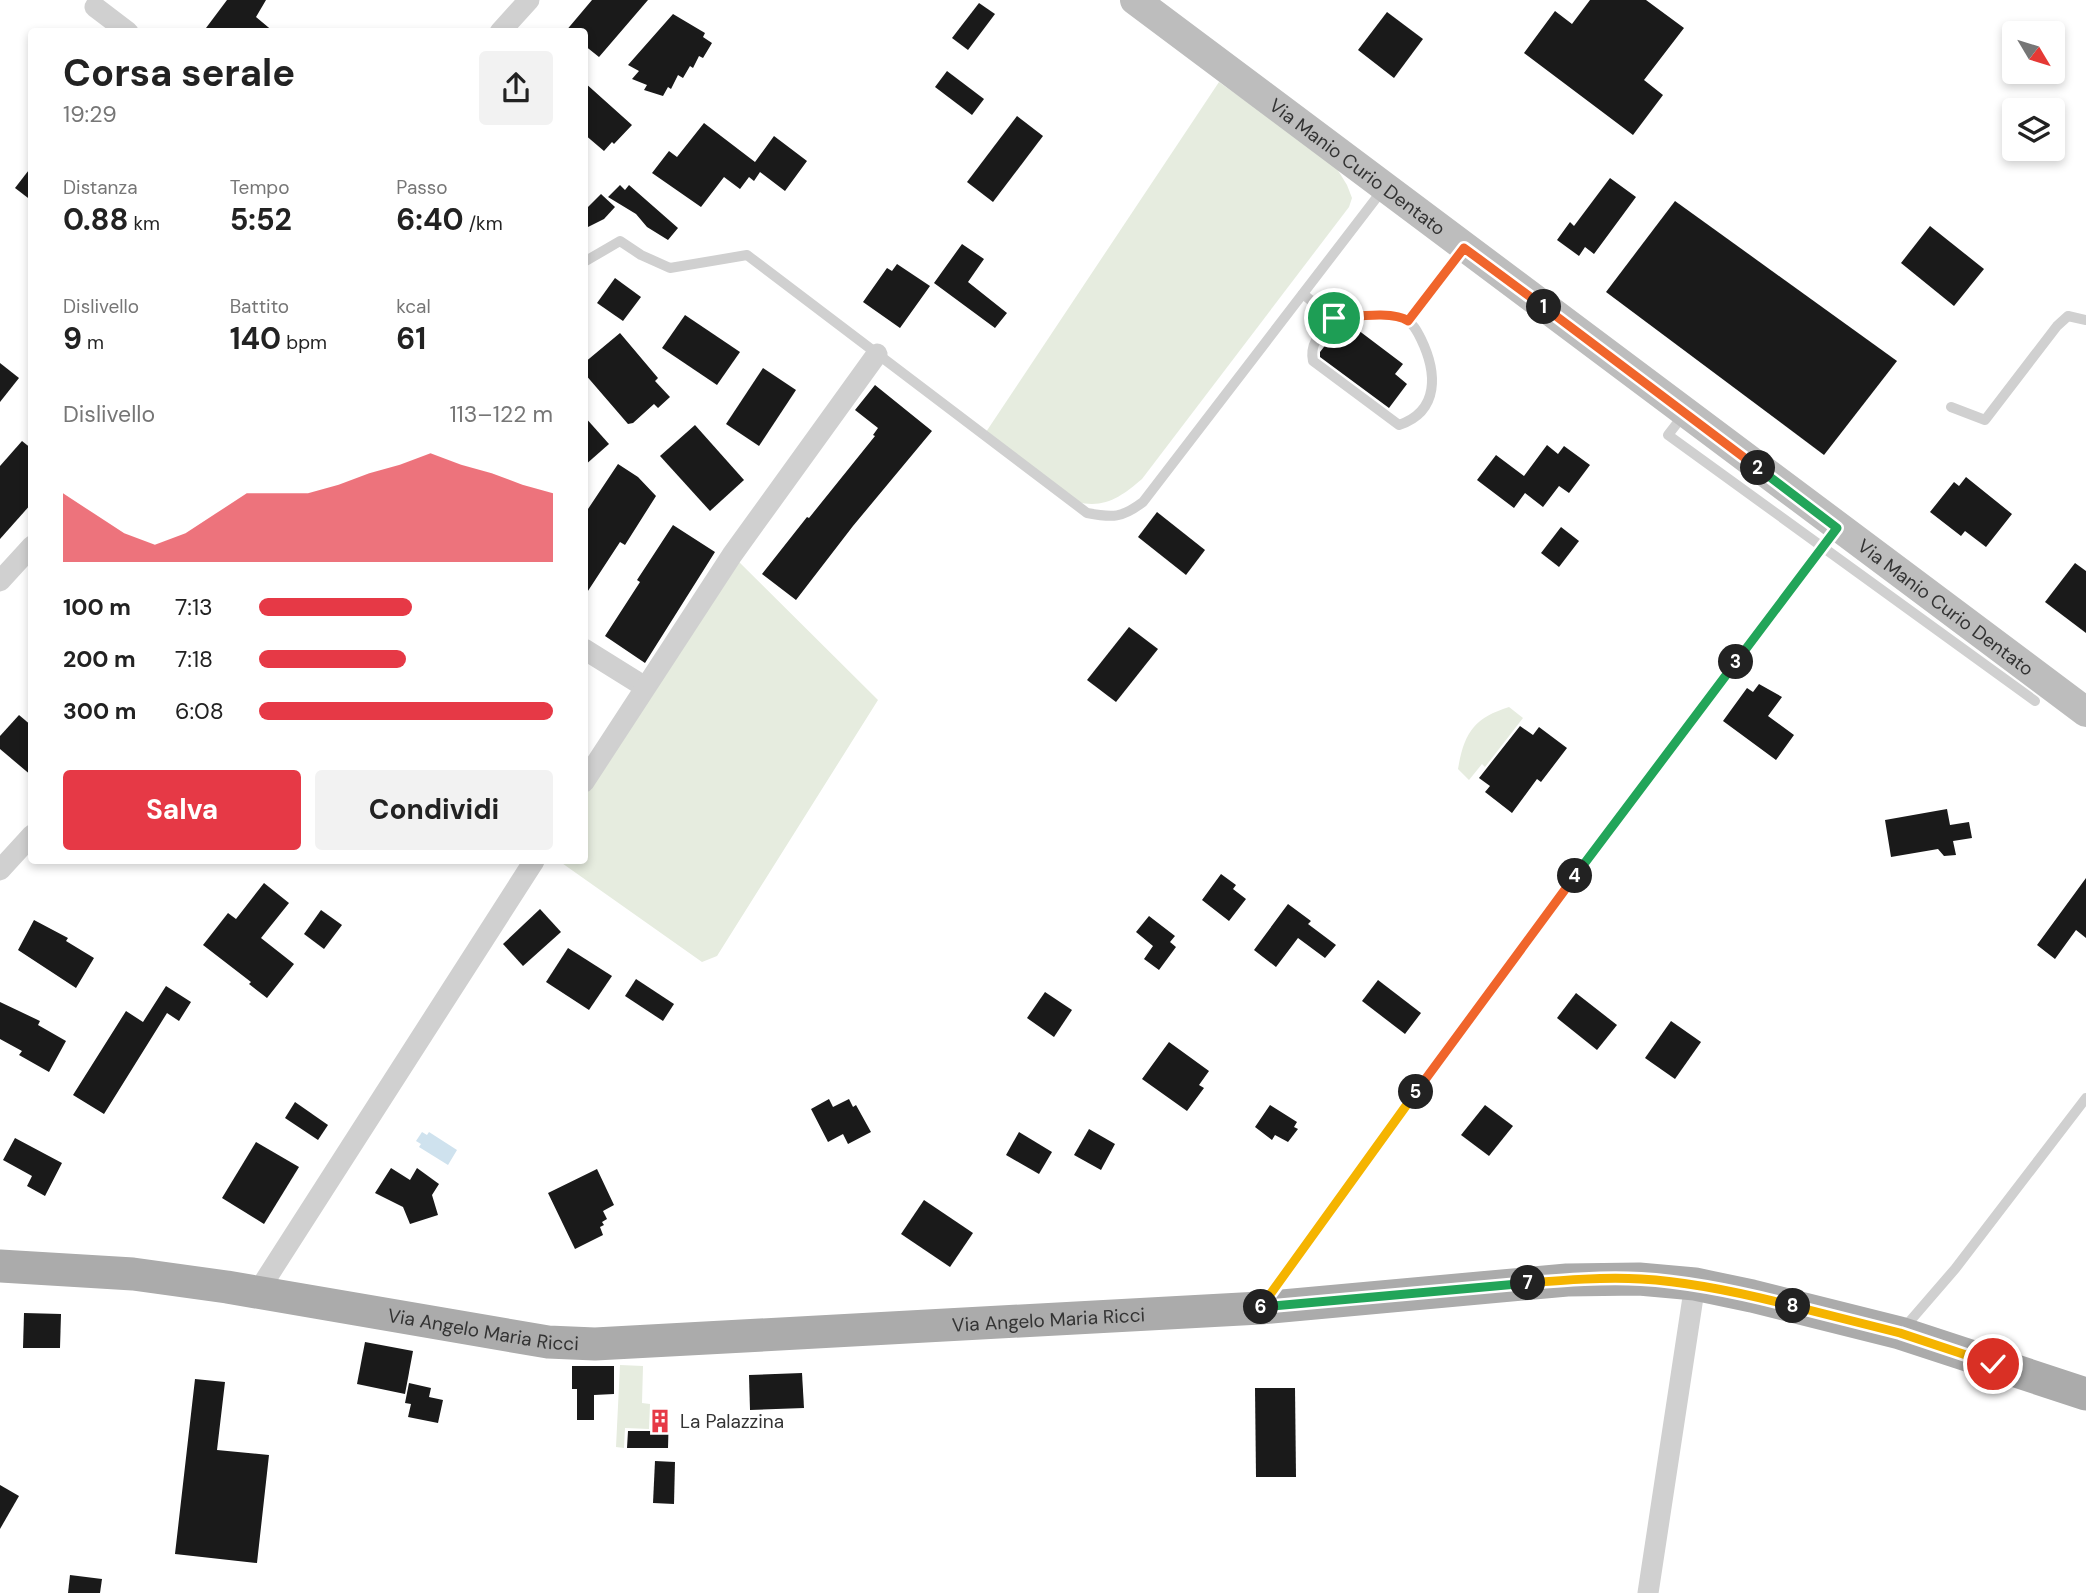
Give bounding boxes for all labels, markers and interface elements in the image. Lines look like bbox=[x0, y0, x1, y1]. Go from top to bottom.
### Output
north arrow bbox=[2002, 21, 2065, 84]
map controls bbox=[2002, 21, 2065, 161]
text: Corsa serale bbox=[63, 48, 295, 98]
button: share bbox=[479, 51, 553, 125]
street label: Via Manio Curio Dentato bbox=[1264, 93, 1450, 241]
button: layers bbox=[2002, 98, 2065, 161]
text: 19:29 bbox=[63, 99, 117, 129]
text: Distanza bbox=[63, 175, 137, 200]
text: Tempo bbox=[230, 175, 290, 200]
text: Passo bbox=[396, 175, 448, 200]
text: 0.88 bbox=[63, 200, 128, 239]
text: 5:52 bbox=[230, 200, 292, 239]
text: 6:40 bbox=[396, 200, 464, 239]
text: km bbox=[128, 211, 160, 236]
text: /km bbox=[464, 211, 503, 236]
pin bbox=[1304, 288, 1364, 348]
pin: 1 bbox=[1526, 290, 1562, 324]
text: Dislivello bbox=[63, 294, 139, 319]
text: Battito bbox=[230, 294, 289, 319]
text: kcal bbox=[396, 294, 431, 319]
text: 1 bbox=[1540, 294, 1547, 319]
icon: arrive bbox=[1315, 299, 1353, 337]
text: 9 bbox=[63, 319, 82, 358]
text: 140 bbox=[230, 319, 281, 358]
text: 61 bbox=[396, 319, 426, 358]
text: m bbox=[82, 330, 104, 355]
text: bpm bbox=[281, 330, 327, 355]
text: Dislivello bbox=[63, 399, 155, 429]
text: 113–122 m bbox=[449, 399, 553, 429]
pin: 2 bbox=[1740, 450, 1776, 486]
text: 2 bbox=[1752, 455, 1763, 480]
street label: Via Manio Curio Dentato bbox=[1852, 533, 2039, 682]
text: 100 m bbox=[63, 592, 131, 622]
text: 7:13 bbox=[175, 592, 213, 622]
text: 200 m bbox=[63, 644, 136, 674]
text: 7:18 bbox=[175, 644, 213, 674]
pin: 3 bbox=[1718, 644, 1754, 680]
text: 3 bbox=[1730, 649, 1741, 674]
text: 300 m bbox=[63, 696, 136, 726]
text: 6:08 bbox=[175, 696, 224, 726]
button: Salva bbox=[63, 770, 301, 850]
button: Condividi bbox=[315, 770, 553, 850]
pin: 4 bbox=[1558, 858, 1592, 894]
text: 4 bbox=[1568, 863, 1581, 888]
pin: 5 bbox=[1398, 1074, 1434, 1110]
text: 5 bbox=[1410, 1079, 1421, 1104]
pin: 7 bbox=[1510, 1266, 1546, 1300]
text: 7 bbox=[1522, 1270, 1533, 1295]
pin: 8 bbox=[1776, 1288, 1811, 1324]
pin: 6 bbox=[1244, 1290, 1278, 1324]
text: 8 bbox=[1786, 1293, 1799, 1318]
text: 6 bbox=[1254, 1294, 1267, 1319]
street label: Via Angelo Maria Ricci bbox=[951, 1302, 1146, 1338]
street label: Via Angelo Maria Ricci bbox=[386, 1303, 579, 1356]
pin bbox=[1963, 1334, 2023, 1394]
icon: check bbox=[1974, 1345, 2012, 1383]
building icon: La Palazzina bbox=[646, 1407, 674, 1435]
place label: La Palazzina bbox=[680, 1409, 784, 1434]

